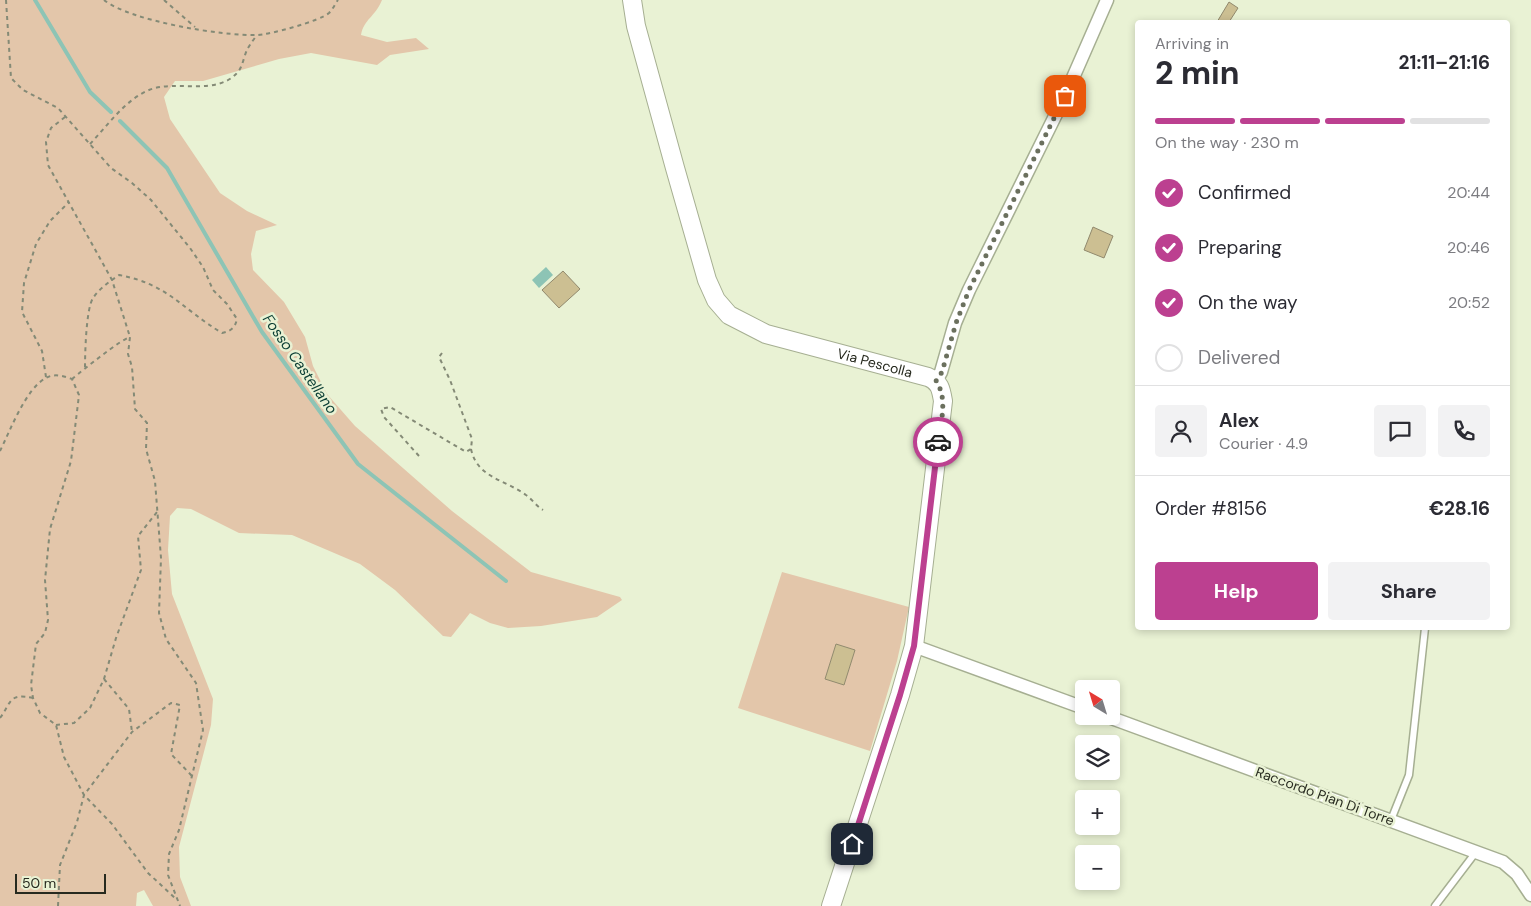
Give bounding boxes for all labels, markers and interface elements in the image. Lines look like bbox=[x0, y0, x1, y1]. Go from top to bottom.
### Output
text: Arriving in bbox=[1155, 33, 1229, 54]
text: 21:11–21:16 bbox=[1399, 50, 1490, 75]
text: 2 min bbox=[1155, 52, 1240, 94]
pin bbox=[1044, 75, 1086, 117]
icon: bag bbox=[1051, 82, 1079, 110]
text: On the way · 230 m bbox=[1155, 132, 1299, 153]
icon: check bbox=[1155, 179, 1183, 207]
text: Confirmed bbox=[1198, 180, 1291, 205]
text: 20:44 bbox=[1447, 182, 1490, 203]
icon: check bbox=[1155, 234, 1183, 262]
text: Preparing bbox=[1198, 235, 1282, 260]
text: 20:46 bbox=[1447, 237, 1490, 258]
icon: check bbox=[1155, 289, 1183, 317]
text: On the way bbox=[1198, 290, 1298, 315]
text: 20:52 bbox=[1448, 292, 1490, 313]
water label: Fosso Castellano bbox=[258, 310, 342, 418]
street label: Via Pescolla bbox=[835, 344, 914, 381]
text: Delivered bbox=[1198, 345, 1280, 370]
button: person bbox=[1155, 405, 1207, 457]
button: chat bbox=[1374, 405, 1426, 457]
button: phone bbox=[1438, 405, 1490, 457]
text: Alex bbox=[1219, 408, 1259, 433]
courier bbox=[913, 417, 963, 467]
icon: car bbox=[924, 428, 952, 456]
text: Courier · 4.9 bbox=[1219, 433, 1308, 454]
text: Order #8156 bbox=[1155, 496, 1267, 521]
text: €28.16 bbox=[1429, 496, 1490, 521]
button: Help bbox=[1155, 562, 1318, 620]
button: Share bbox=[1328, 562, 1490, 620]
north arrow bbox=[1075, 680, 1120, 725]
map controls bbox=[1075, 680, 1120, 890]
button: layers bbox=[1075, 735, 1120, 780]
street label: Raccordo Pian Di Torre bbox=[1253, 763, 1397, 829]
button: + bbox=[1075, 790, 1120, 835]
pin bbox=[831, 823, 873, 865]
icon: home bbox=[838, 830, 866, 858]
button: − bbox=[1075, 845, 1120, 890]
scale bar bbox=[15, 871, 106, 894]
text: 50 m bbox=[22, 874, 56, 892]

